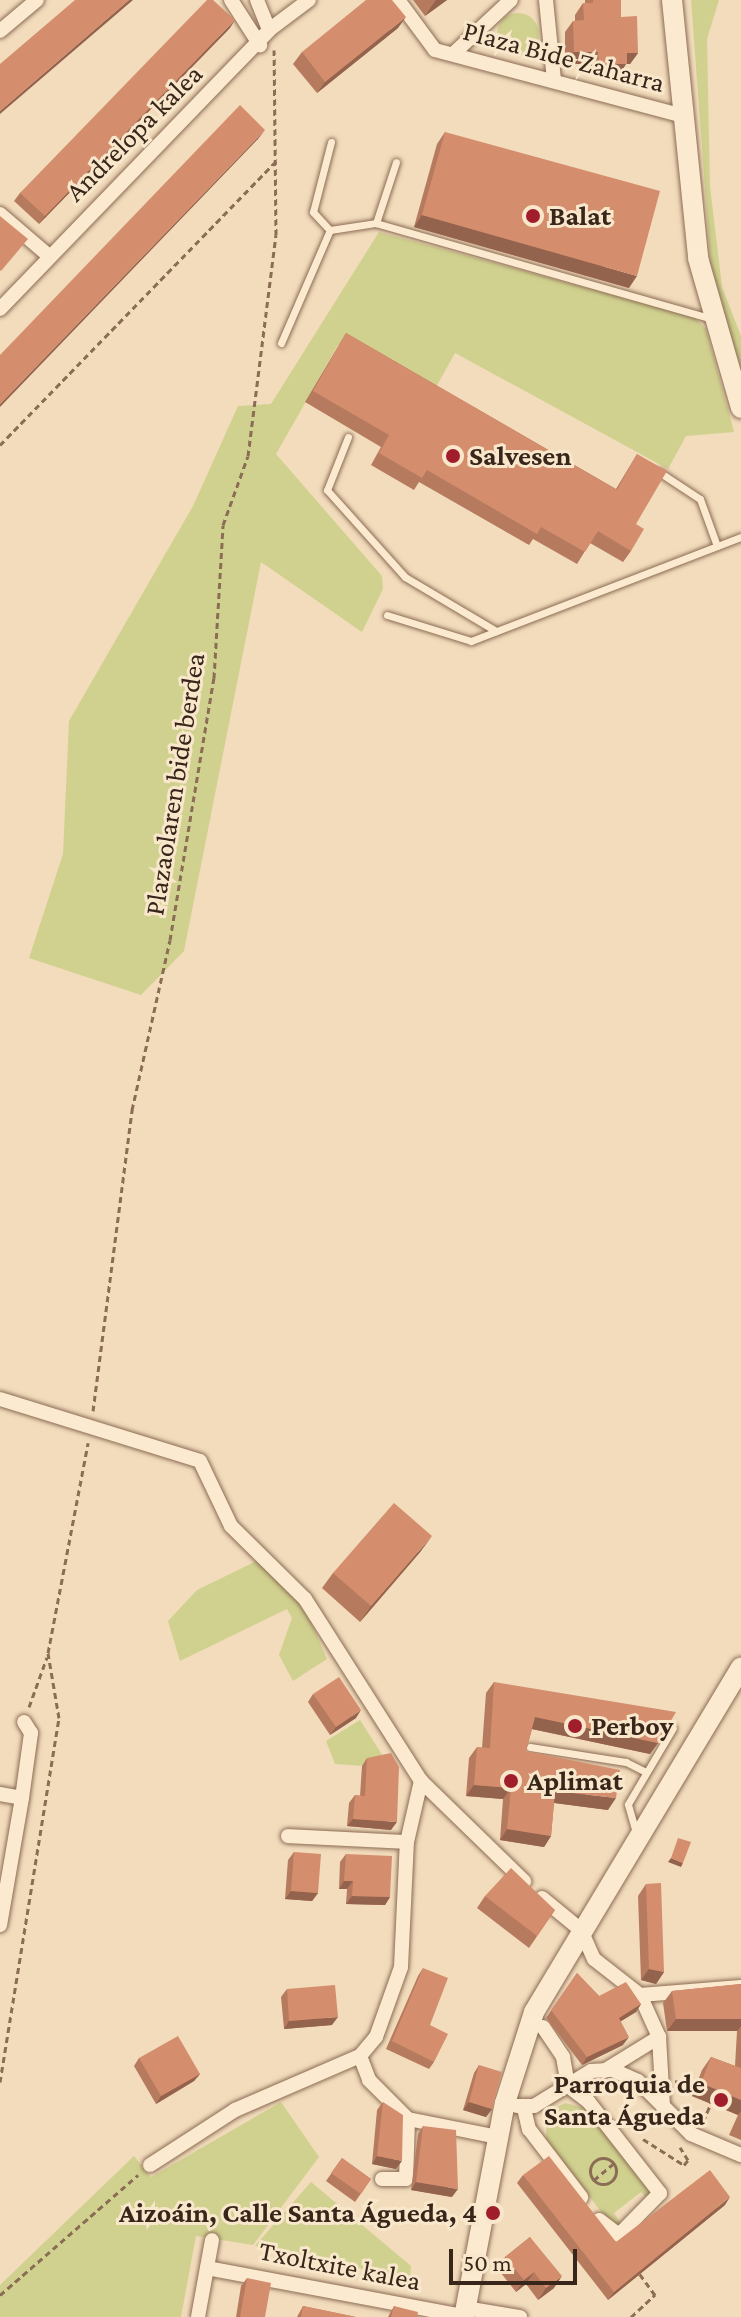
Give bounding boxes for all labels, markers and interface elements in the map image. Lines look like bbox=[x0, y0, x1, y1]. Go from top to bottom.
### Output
street label: Plaza Bide Zaharra bbox=[460, 14, 668, 100]
street label: Andrelopa kalea bbox=[58, 57, 210, 209]
place label: Balat bbox=[549, 199, 611, 233]
marker: Balat bbox=[524, 207, 542, 225]
place label: Salvesen bbox=[469, 439, 571, 473]
marker: Salvesen bbox=[444, 447, 462, 465]
street label: Plazaolaren bide berdea bbox=[138, 650, 212, 918]
place label: Perboy bbox=[591, 1709, 673, 1743]
marker: Perboy bbox=[566, 1717, 584, 1735]
place label: Aplimat bbox=[527, 1764, 623, 1798]
marker: Aplimat bbox=[502, 1772, 520, 1790]
place label: Parroquia de Santa Águeda bbox=[544, 2067, 705, 2133]
marker: Parroquia de Santa Águeda bbox=[712, 2091, 730, 2109]
place label: Aizoáin, Calle Santa Águeda, 4 bbox=[119, 2196, 477, 2230]
marker: Aizoáin, Calle Santa Águeda, 4 bbox=[484, 2204, 502, 2222]
scale bar bbox=[453, 2233, 581, 2283]
street label: Txoltxite kalea bbox=[256, 2234, 424, 2298]
text: 50 m bbox=[463, 2249, 512, 2276]

